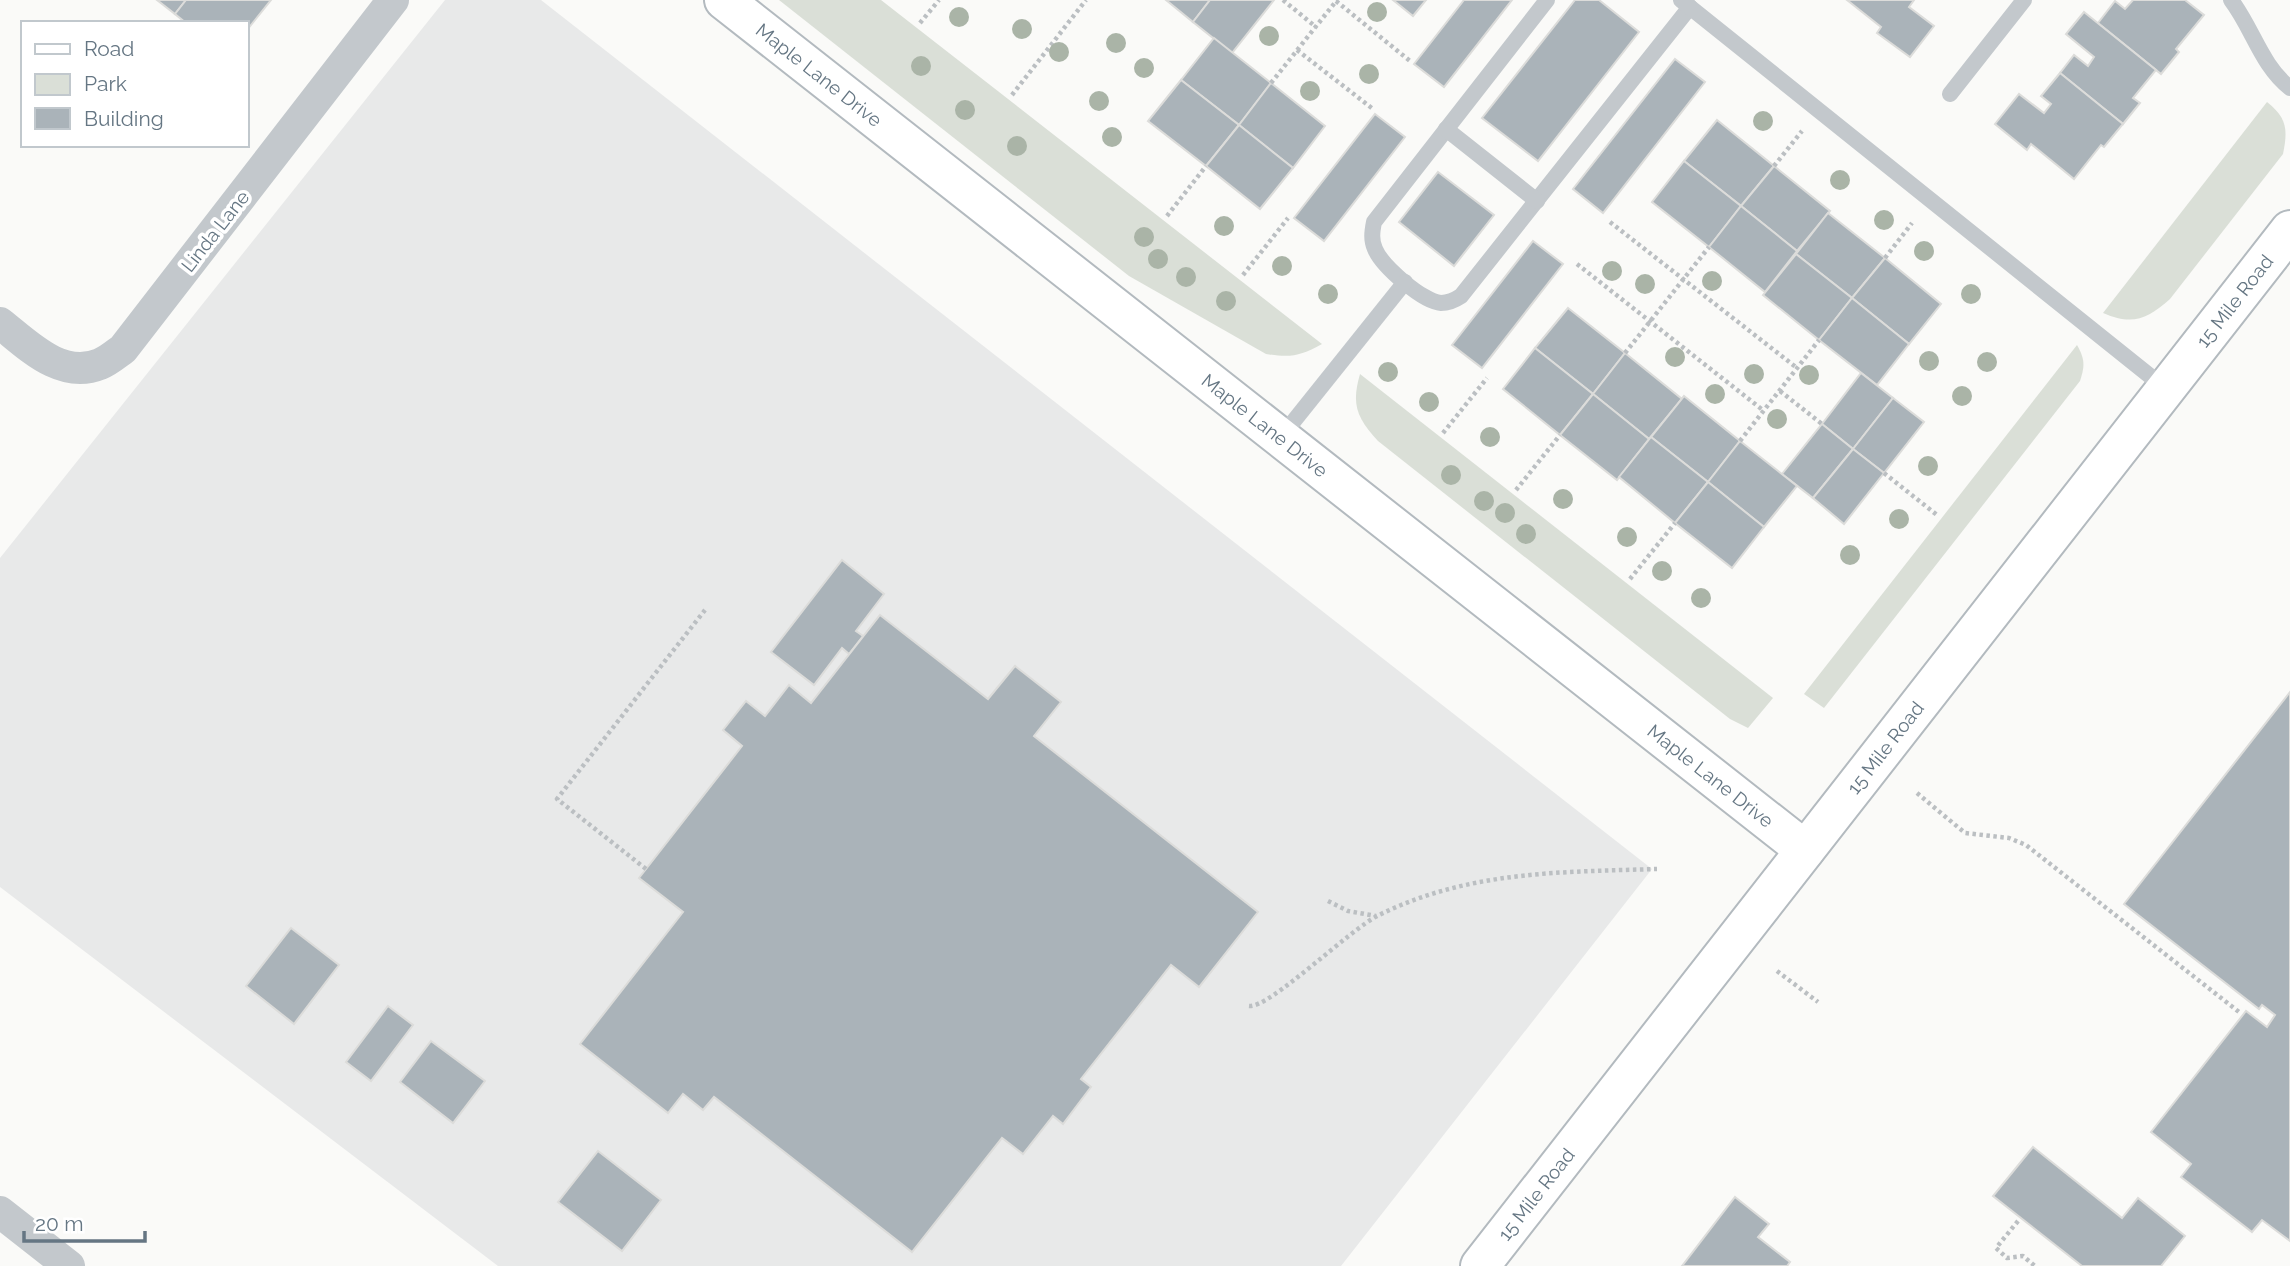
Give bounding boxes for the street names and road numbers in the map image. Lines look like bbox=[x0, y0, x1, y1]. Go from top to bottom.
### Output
street label: Maple Lane Drive bbox=[752, 19, 886, 131]
street label: Linda Lane bbox=[176, 186, 254, 276]
street label: 15 Mile Road bbox=[2192, 250, 2277, 351]
street label: Maple Lane Drive bbox=[1198, 369, 1332, 481]
street label: 15 Mile Road bbox=[1842, 697, 1928, 798]
street label: Maple Lane Drive bbox=[1643, 720, 1778, 832]
street label: 15 Mile Road bbox=[1493, 1144, 1579, 1245]

